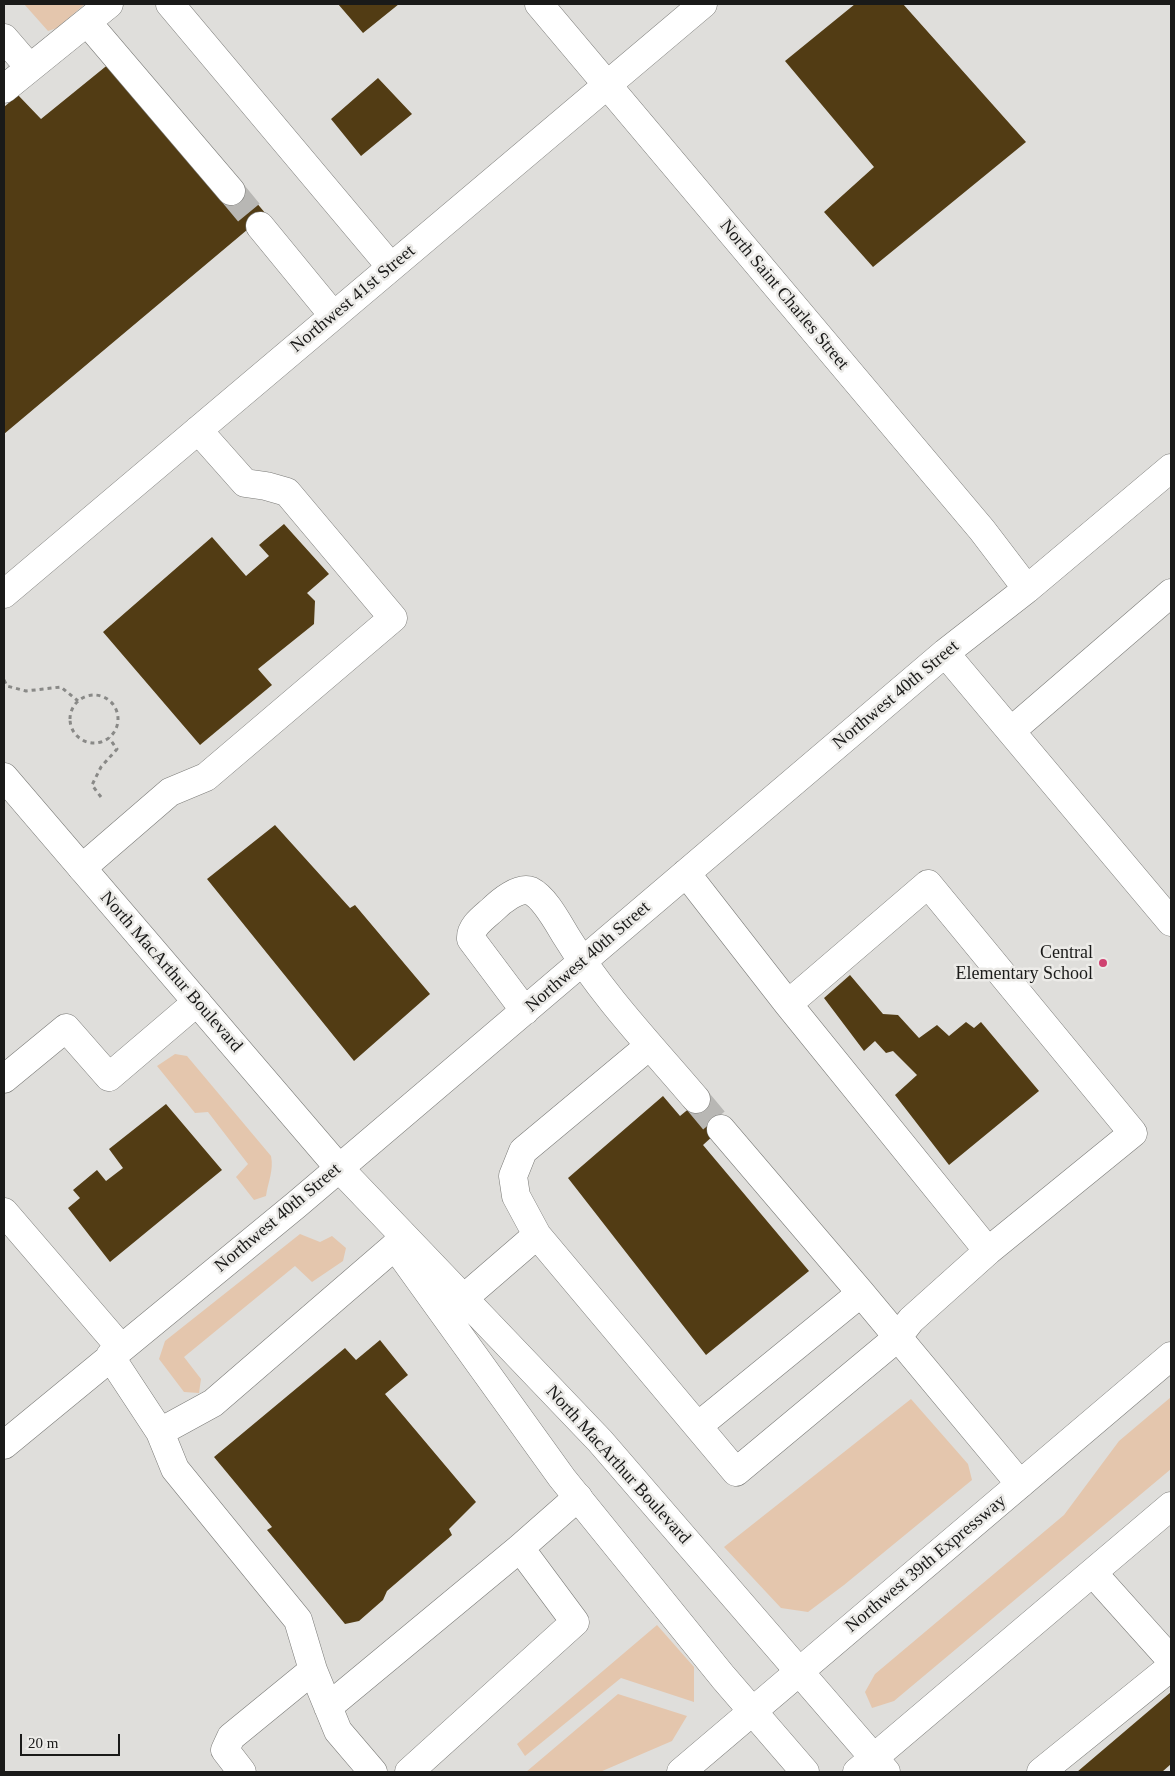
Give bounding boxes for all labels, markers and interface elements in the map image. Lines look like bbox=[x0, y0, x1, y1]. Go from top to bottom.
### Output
street label: North Saint Charles Street bbox=[715, 215, 853, 375]
street label: Northwest 41st Street bbox=[286, 241, 420, 357]
street label: Northwest 40th Street bbox=[829, 636, 963, 754]
street label: North MacArthur Boulevard bbox=[95, 887, 247, 1057]
street label: Northwest 40th Street bbox=[521, 897, 655, 1017]
place label: Central Elementary School bbox=[956, 942, 1093, 984]
marker: Central Elementary School bbox=[1097, 957, 1109, 969]
street label: Northwest 40th Street bbox=[211, 1159, 345, 1277]
street label: North MacArthur Boulevard bbox=[541, 1381, 695, 1549]
street label: Northwest 39th Expressway bbox=[841, 1490, 1011, 1638]
scale bar bbox=[22, 1724, 122, 1756]
text: 20 m bbox=[28, 1735, 58, 1751]

